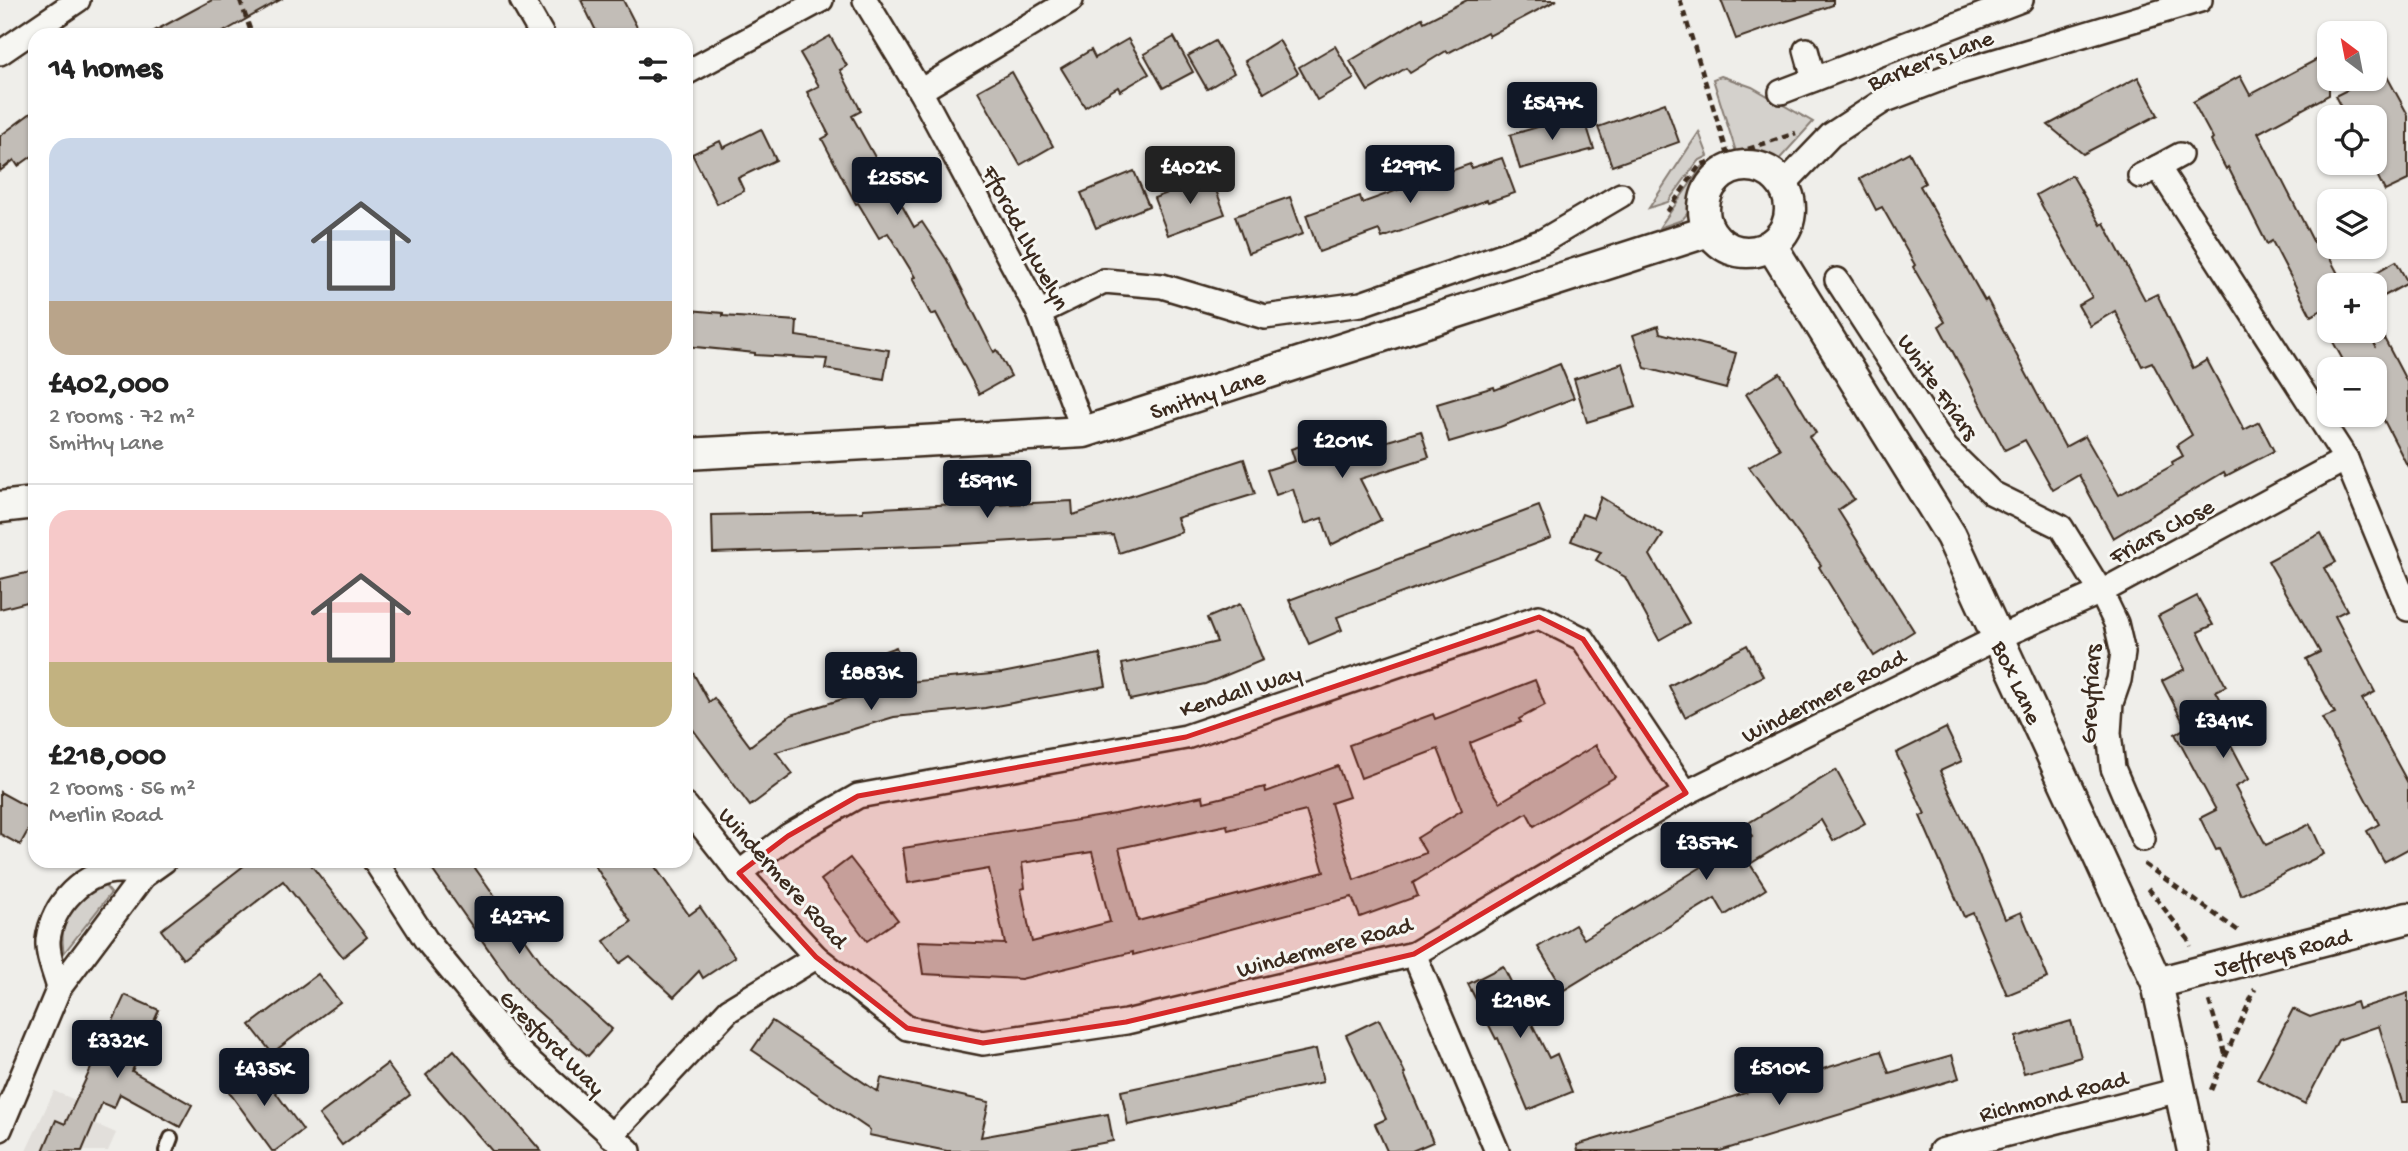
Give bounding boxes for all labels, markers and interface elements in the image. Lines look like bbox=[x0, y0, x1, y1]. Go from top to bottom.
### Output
north arrow bbox=[2317, 21, 2387, 91]
map controls bbox=[2317, 21, 2387, 427]
street label: Barker's Lane bbox=[1863, 25, 1999, 100]
icon: filters bbox=[634, 51, 672, 89]
text: 14 homes bbox=[49, 53, 162, 88]
pin: £547K bbox=[1503, 82, 1601, 142]
text: £547K bbox=[1523, 91, 1581, 118]
button: locate bbox=[2317, 105, 2387, 175]
pin: £402K bbox=[1141, 146, 1239, 206]
pin: £299K bbox=[1361, 146, 1459, 205]
text: £299K bbox=[1381, 154, 1439, 181]
text: £402K bbox=[1161, 155, 1219, 182]
pin: £255K bbox=[848, 158, 946, 217]
street label: Ffordd Llywelyn bbox=[973, 160, 1074, 317]
text: £255K bbox=[868, 166, 926, 193]
icon: home bbox=[298, 183, 424, 309]
button: layers bbox=[2317, 189, 2387, 259]
button: + bbox=[2317, 273, 2387, 343]
street label: White Friars bbox=[1889, 329, 1984, 448]
button: − bbox=[2317, 357, 2387, 427]
street label: Smithy Lane bbox=[1147, 364, 1270, 429]
text: £402,000 bbox=[49, 369, 169, 404]
text: 2 rooms · 72 m² bbox=[49, 404, 195, 431]
pin: £201K bbox=[1293, 420, 1391, 480]
text: £201K bbox=[1314, 429, 1370, 456]
text: Smithy Lane bbox=[49, 431, 163, 458]
pin: £591K bbox=[938, 461, 1036, 520]
text: £591K bbox=[959, 469, 1015, 496]
street label: Friars Close bbox=[2104, 493, 2220, 573]
icon: home bbox=[298, 555, 424, 681]
street label: Box Lane bbox=[1982, 636, 2047, 730]
street label: Windermere Road bbox=[1738, 643, 1913, 752]
street label: Greyfriars bbox=[2075, 643, 2110, 745]
pin: £883K bbox=[822, 652, 920, 712]
street label: Kendall Way bbox=[1177, 660, 1306, 727]
text: £883K bbox=[841, 661, 901, 688]
pin: £341K bbox=[2174, 700, 2272, 760]
text: £341K bbox=[2196, 709, 2250, 736]
text: £218,000 bbox=[49, 741, 166, 776]
text: 2 rooms · 56 m² bbox=[49, 776, 195, 803]
text: Merlin Road bbox=[49, 803, 162, 830]
street label: Windermere Road bbox=[710, 803, 854, 957]
pin: £357K bbox=[1657, 822, 1755, 882]
text: £357K bbox=[1677, 831, 1735, 858]
pin: £427K bbox=[470, 897, 568, 956]
text: £427K bbox=[491, 905, 548, 932]
street label: Windermere Road bbox=[1234, 912, 1418, 987]
street label: Jeffreys Road bbox=[2212, 923, 2356, 985]
pin: £218K bbox=[1471, 981, 1569, 1040]
street label: Gresford Way bbox=[491, 985, 610, 1104]
text: £218K bbox=[1492, 989, 1548, 1016]
pin: £332K bbox=[68, 1020, 166, 1080]
text: £332K bbox=[88, 1029, 146, 1056]
pin: £435K bbox=[215, 1048, 313, 1108]
pin: £510K bbox=[1730, 1048, 1828, 1107]
text: £510K bbox=[1750, 1056, 1808, 1083]
text: £435K bbox=[235, 1057, 293, 1084]
street label: Richmond Road bbox=[1977, 1065, 2133, 1131]

